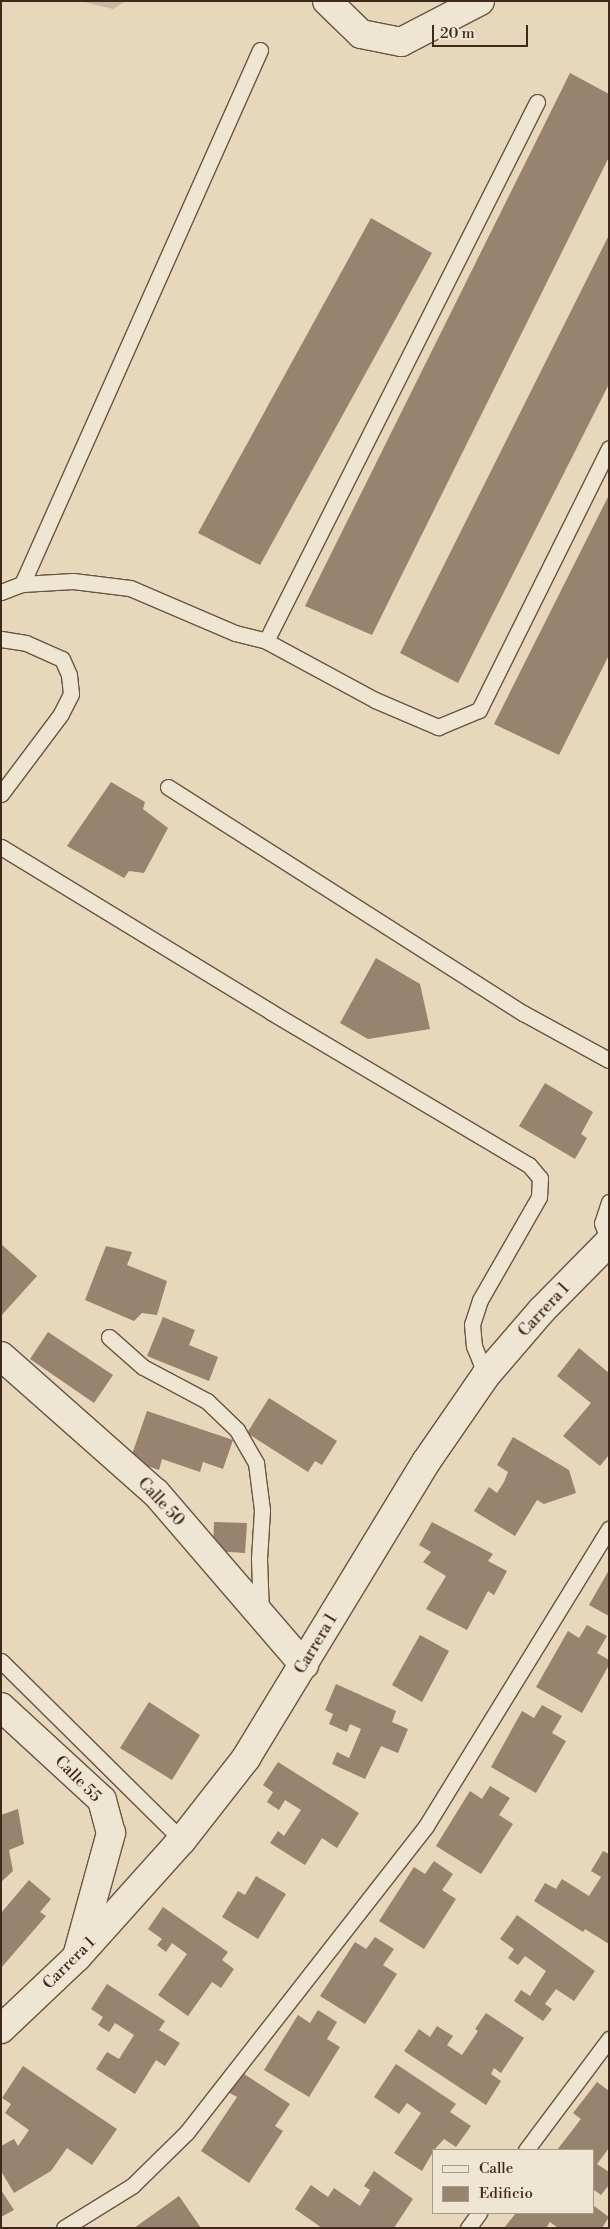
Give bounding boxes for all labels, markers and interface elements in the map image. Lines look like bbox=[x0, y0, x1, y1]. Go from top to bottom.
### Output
scale bar bbox=[435, 15, 531, 47]
text: 20 m bbox=[440, 24, 475, 43]
street label: Carrera 1 bbox=[514, 1279, 574, 1341]
street label: Calle 50 bbox=[134, 1474, 188, 1530]
street label: Carrera 1 bbox=[291, 1611, 341, 1677]
street label: Calle 55 bbox=[51, 1752, 105, 1806]
street label: Carrera 1 bbox=[39, 1933, 99, 1993]
legend bbox=[432, 2149, 595, 2214]
text: Calle bbox=[479, 2159, 513, 2178]
text: Edificio bbox=[479, 2184, 533, 2203]

